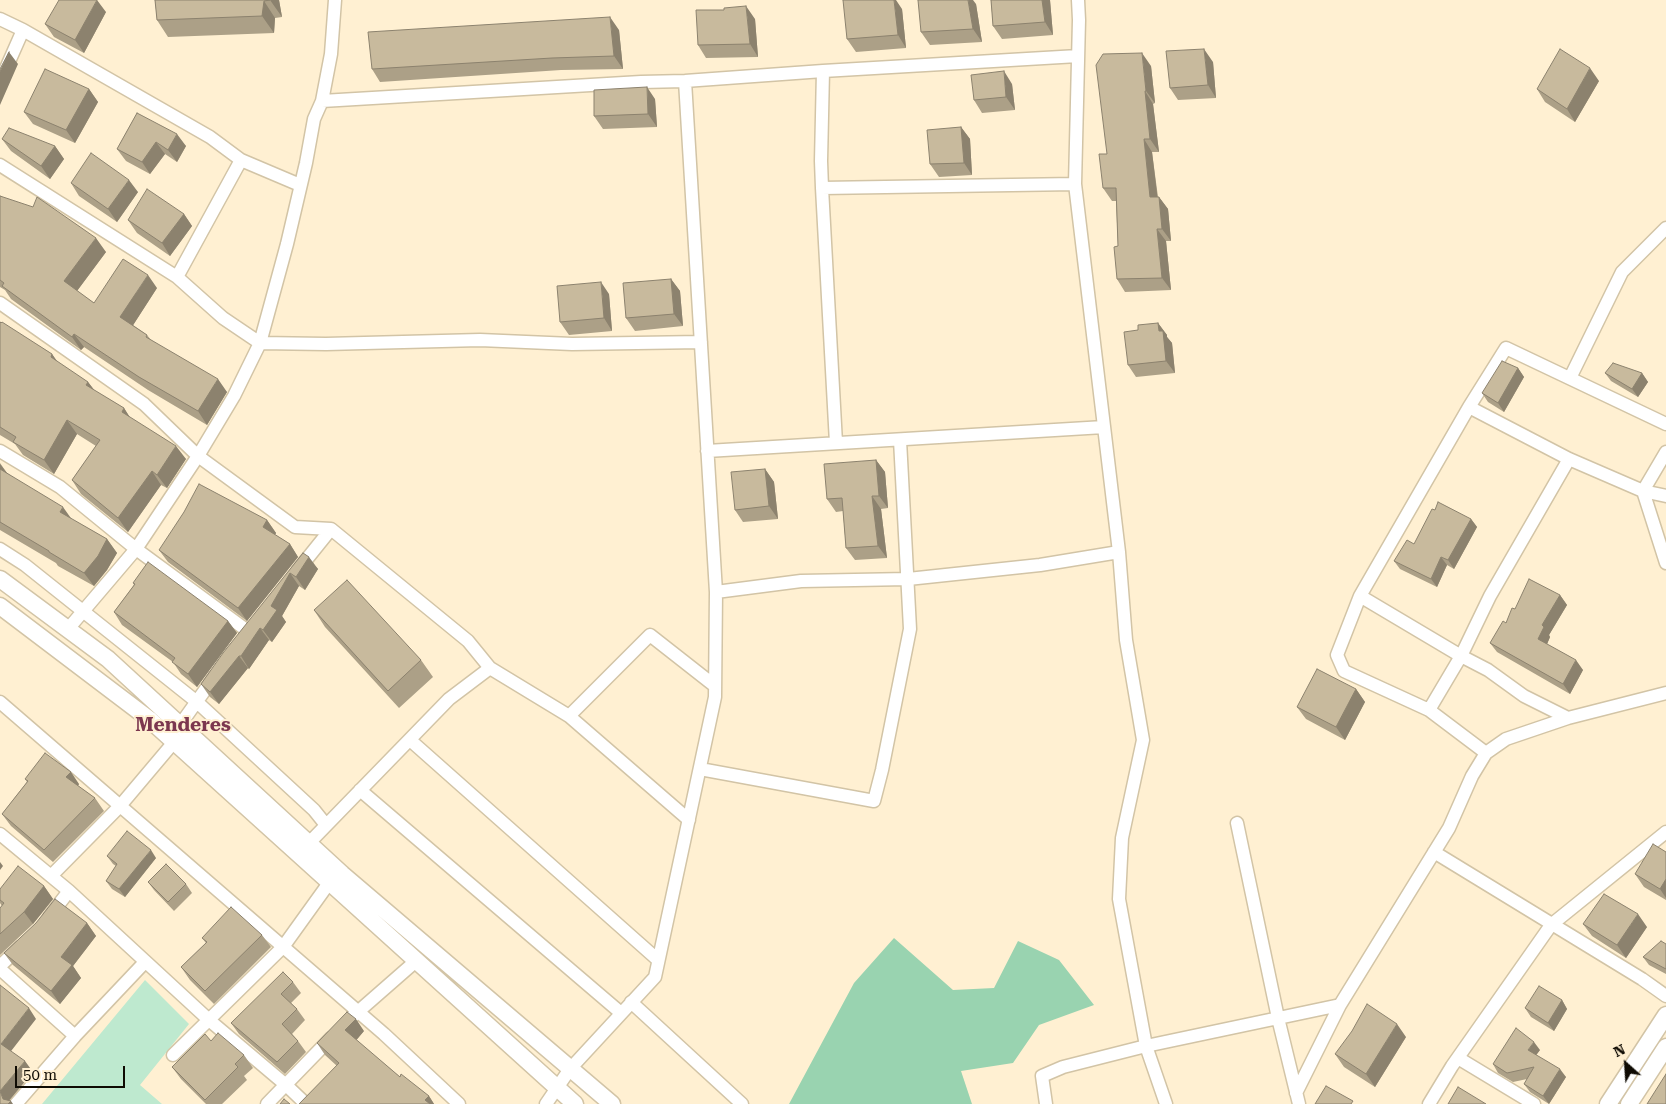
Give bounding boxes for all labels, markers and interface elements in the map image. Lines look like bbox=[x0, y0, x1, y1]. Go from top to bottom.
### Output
district label: Menderes bbox=[135, 714, 231, 736]
north arrow bbox=[1601, 1039, 1651, 1089]
text: N bbox=[1611, 1041, 1628, 1060]
scale bar bbox=[18, 1056, 128, 1088]
text: 50 m bbox=[23, 1066, 57, 1084]

